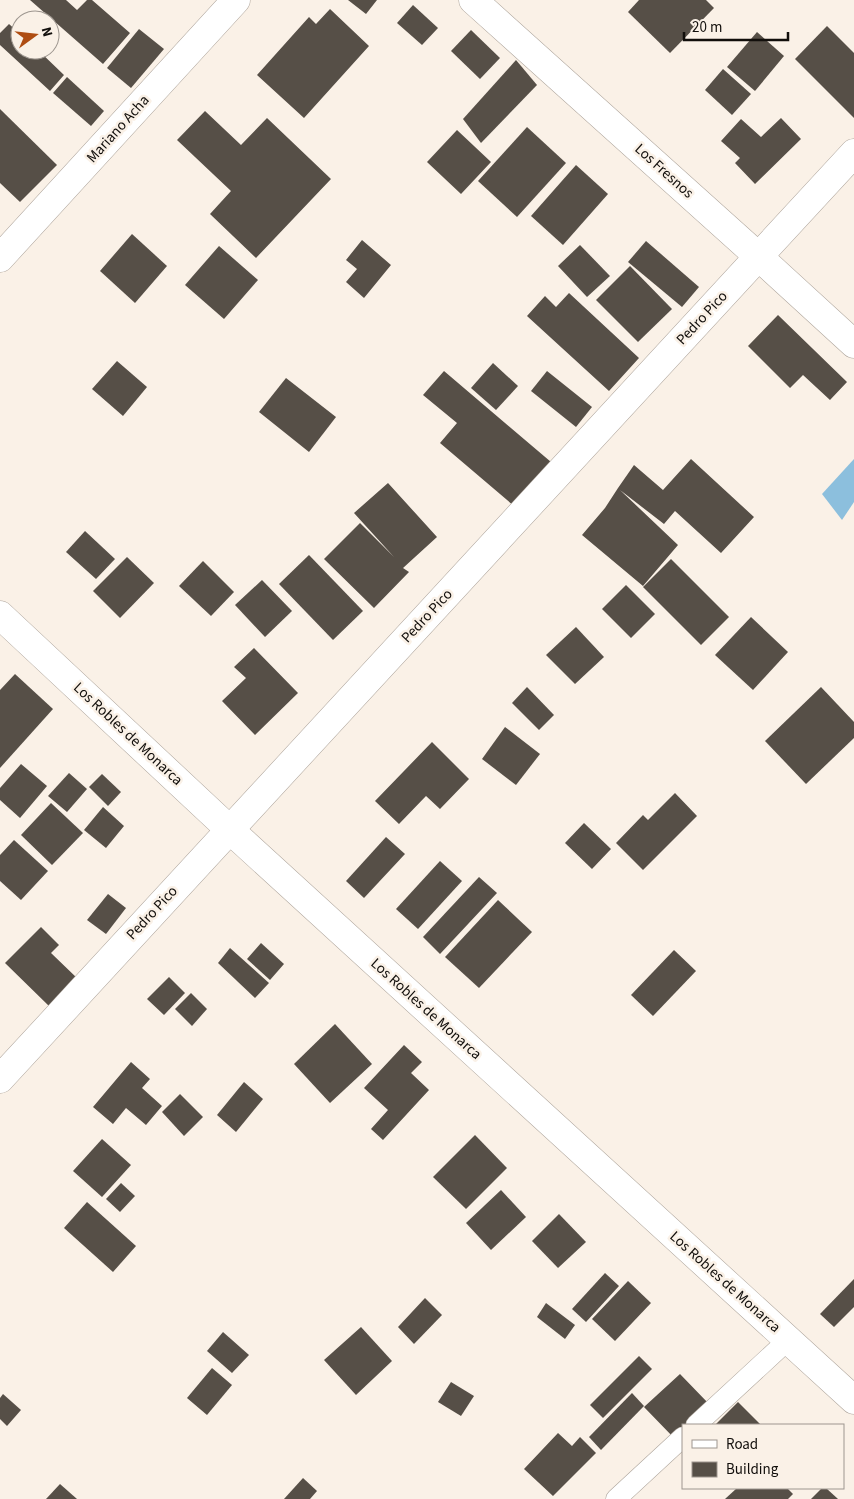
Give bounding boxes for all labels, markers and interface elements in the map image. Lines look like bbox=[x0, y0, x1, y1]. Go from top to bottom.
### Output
north arrow bbox=[10, 10, 60, 60]
scale bar bbox=[684, 10, 788, 42]
text: 20 m bbox=[692, 17, 722, 38]
text: N bbox=[36, 25, 57, 39]
street label: Mariano Acha bbox=[82, 90, 154, 168]
street label: Los Fresnos bbox=[630, 139, 698, 203]
street label: Pedro Pico bbox=[672, 286, 732, 350]
street label: Pedro Pico bbox=[397, 584, 457, 648]
street label: Los Robles de Monarca bbox=[69, 678, 187, 790]
street label: Pedro Pico bbox=[122, 881, 182, 945]
street label: Los Robles de Monarca bbox=[366, 953, 486, 1065]
street label: Los Robles de Monarca bbox=[665, 1226, 785, 1338]
legend bbox=[682, 1424, 844, 1489]
text: Road bbox=[726, 1434, 758, 1455]
text: Building bbox=[726, 1459, 779, 1480]

